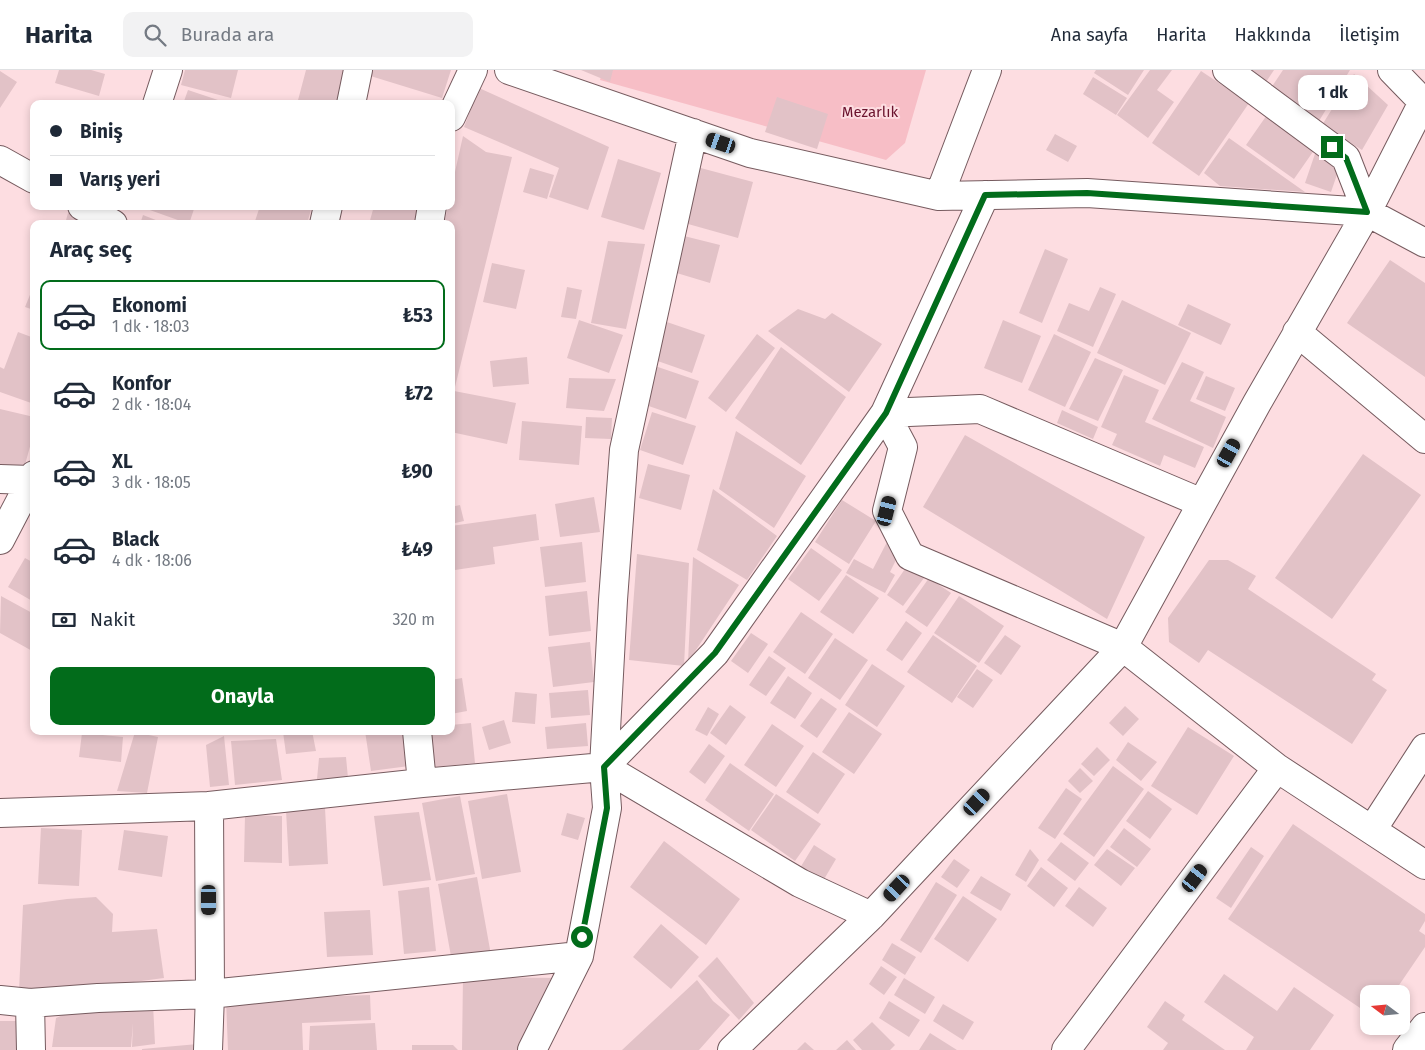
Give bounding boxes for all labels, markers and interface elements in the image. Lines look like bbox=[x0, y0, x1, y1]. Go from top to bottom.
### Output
search box bbox=[123, 12, 473, 57]
text: Harita bbox=[25, 21, 93, 49]
icon: search bbox=[141, 21, 169, 49]
text: Burada ara bbox=[181, 23, 274, 46]
text: Ana sayfa bbox=[1051, 24, 1128, 46]
text: Harita bbox=[1156, 24, 1207, 46]
text: Hakkında bbox=[1235, 24, 1311, 46]
text: İletişim bbox=[1339, 24, 1400, 46]
callout: 1 dk bbox=[1297, 75, 1367, 110]
text: 1 dk bbox=[1318, 83, 1348, 102]
park label: Mezarlık bbox=[842, 103, 898, 121]
text: Biniş bbox=[80, 120, 123, 143]
car bbox=[704, 131, 737, 155]
route end bbox=[1321, 136, 1343, 158]
text: Varış yeri bbox=[80, 168, 160, 191]
text: Araç seç bbox=[50, 236, 132, 263]
icon: car bbox=[52, 293, 97, 338]
text: Ekonomi bbox=[112, 294, 187, 317]
text: ₺53 bbox=[403, 304, 433, 327]
text: 1 dk · 18:03 bbox=[112, 317, 190, 336]
icon: car bbox=[52, 371, 97, 416]
text: Konfor bbox=[112, 372, 171, 395]
text: ₺72 bbox=[404, 382, 433, 405]
text: 2 dk · 18:04 bbox=[112, 395, 191, 414]
car bbox=[1215, 436, 1242, 470]
icon: car bbox=[52, 449, 97, 494]
text: XL bbox=[112, 450, 133, 473]
text: ₺90 bbox=[401, 460, 433, 483]
text: 3 dk · 18:05 bbox=[112, 473, 191, 492]
car bbox=[876, 495, 897, 527]
icon: car bbox=[52, 527, 97, 572]
text: Black bbox=[112, 528, 159, 551]
text: ₺49 bbox=[401, 538, 433, 561]
text: 4 dk · 18:06 bbox=[112, 551, 192, 570]
icon: cash bbox=[50, 606, 78, 634]
text: Nakit bbox=[90, 608, 135, 631]
text: 320 m bbox=[392, 610, 435, 629]
button: Onayla bbox=[50, 667, 435, 725]
car bbox=[961, 786, 992, 818]
car bbox=[1179, 862, 1210, 894]
car bbox=[881, 872, 912, 904]
car bbox=[201, 885, 216, 915]
route start bbox=[571, 926, 593, 948]
north arrow bbox=[1360, 985, 1410, 1035]
map controls bbox=[1360, 985, 1410, 1035]

